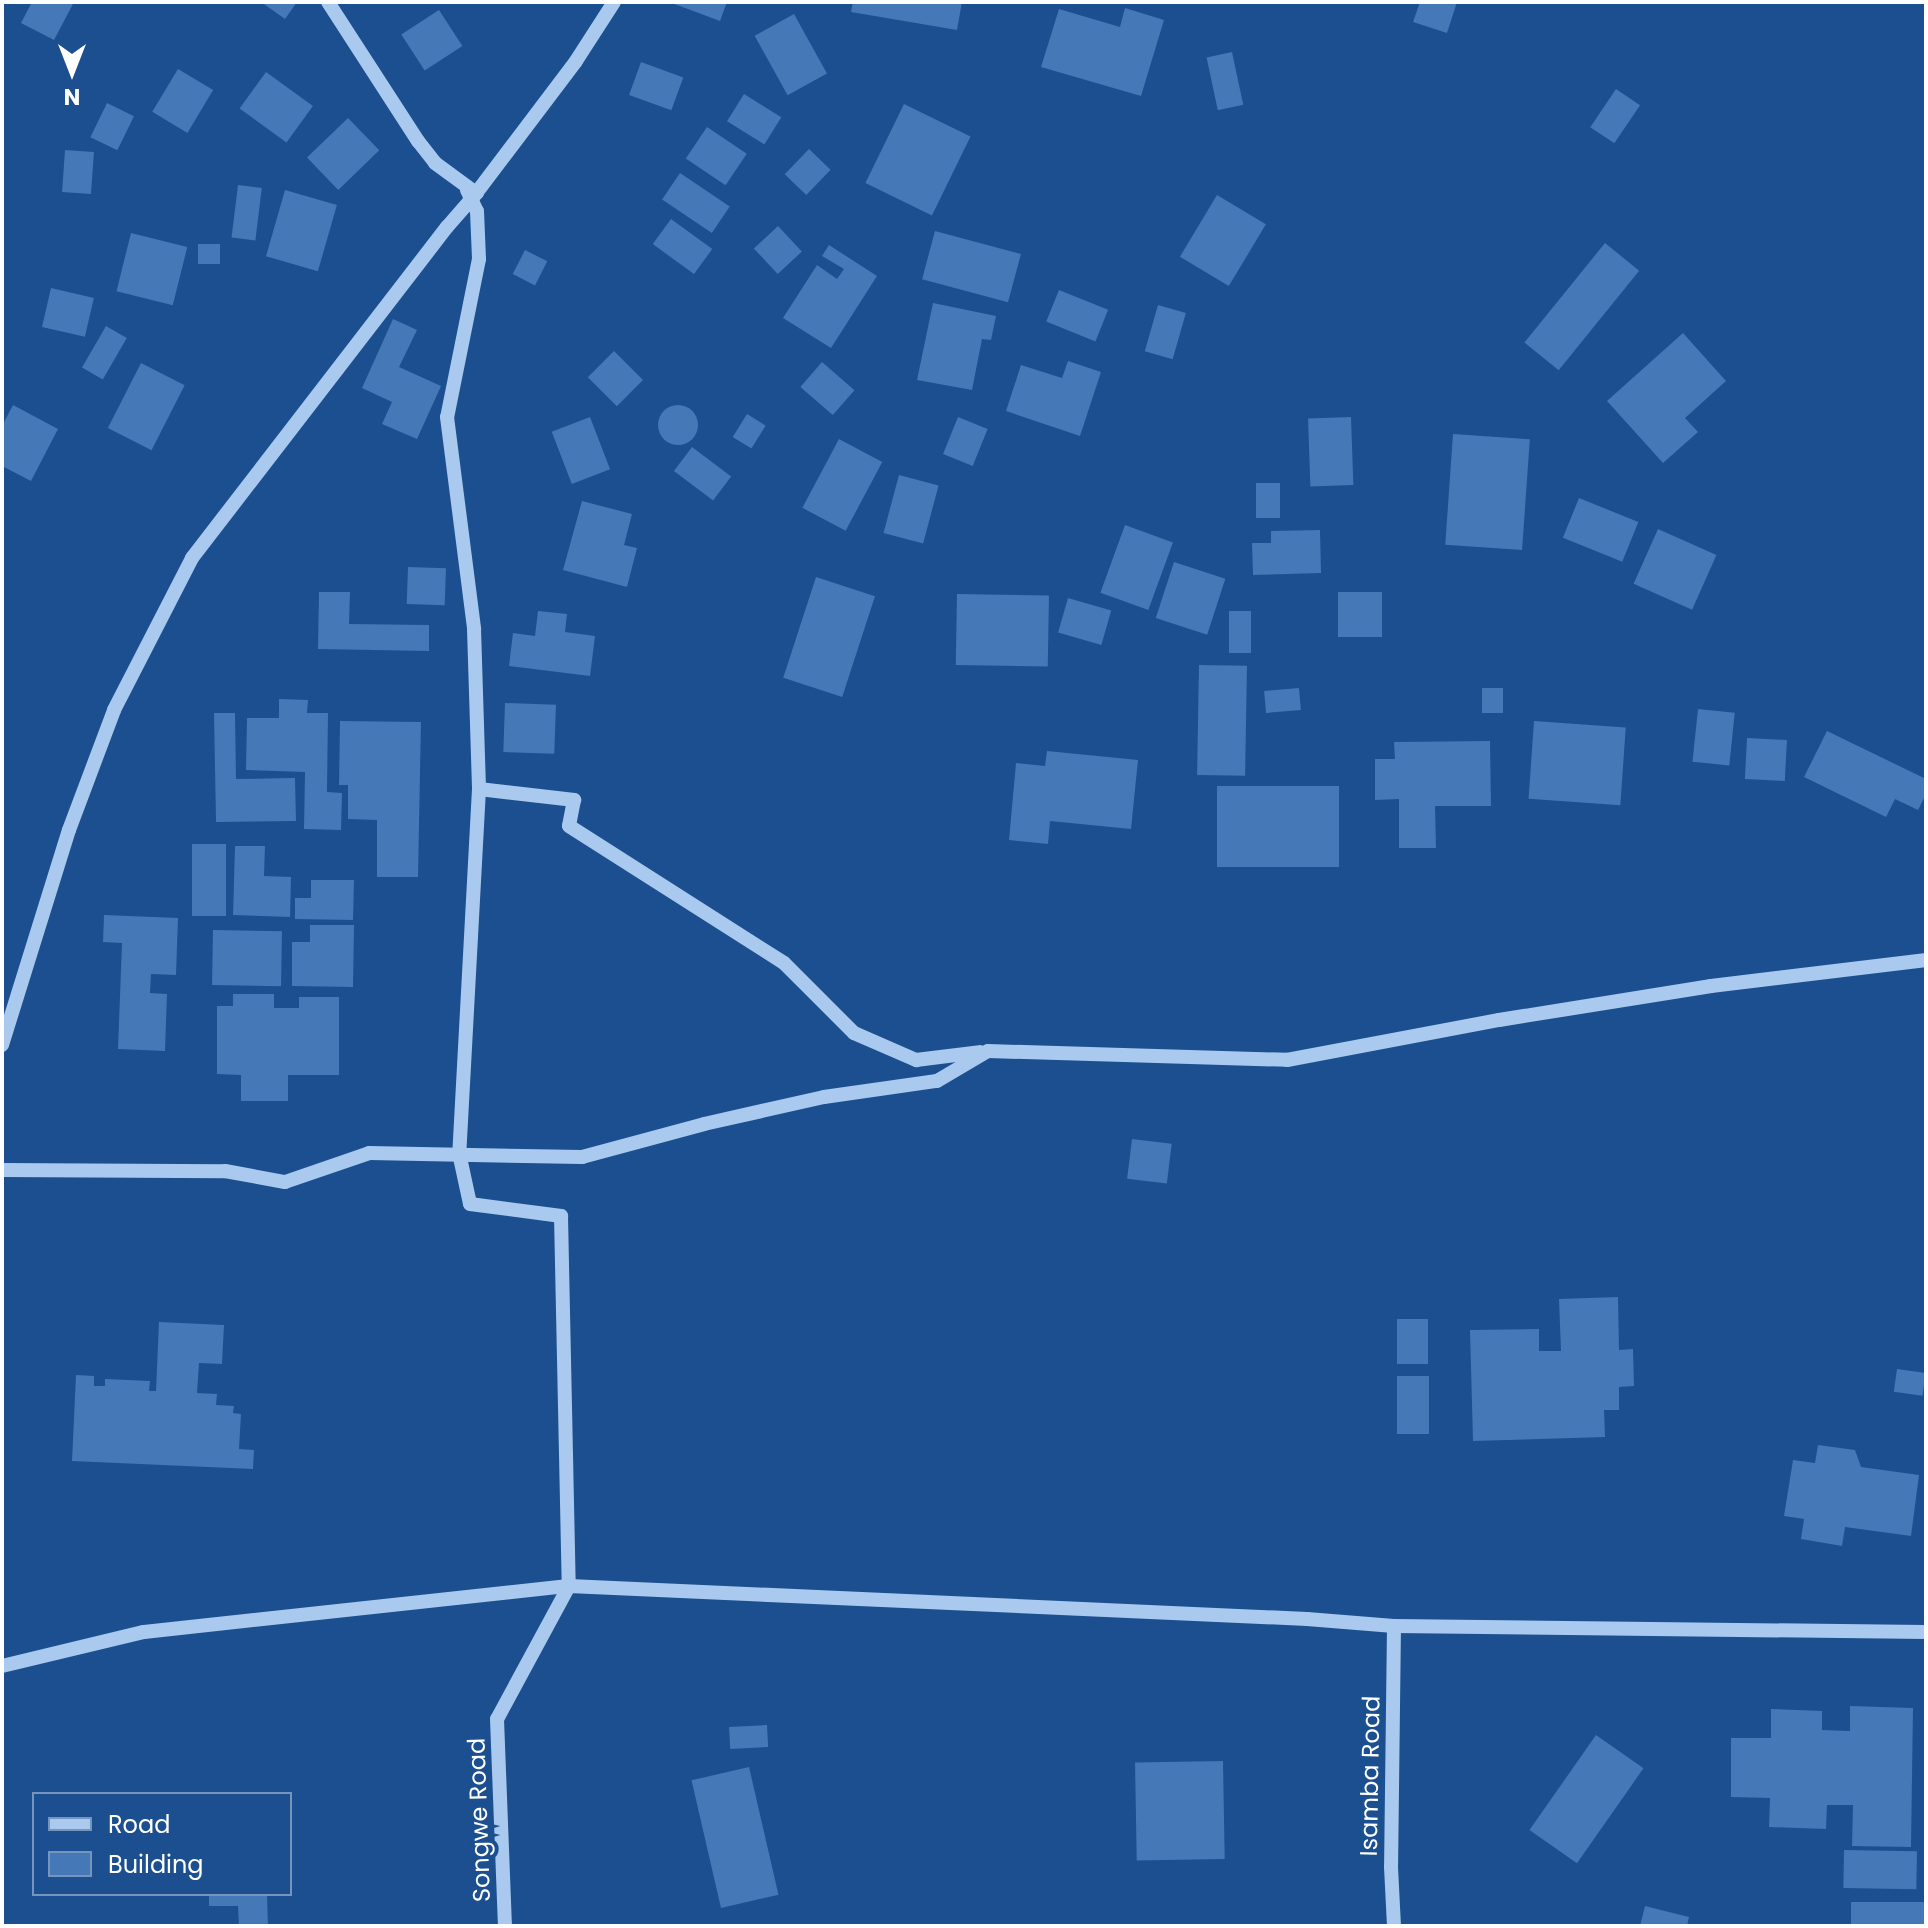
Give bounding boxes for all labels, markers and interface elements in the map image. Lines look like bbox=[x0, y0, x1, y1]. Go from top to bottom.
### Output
north arrow bbox=[32, 32, 112, 112]
text: N bbox=[64, 81, 80, 112]
street label: Isamba Road bbox=[1354, 1695, 1386, 1857]
street label: Songwe Road bbox=[462, 1737, 496, 1903]
legend bbox=[32, 1792, 292, 1896]
text: Road bbox=[108, 1808, 170, 1841]
text: Building bbox=[108, 1848, 204, 1881]

